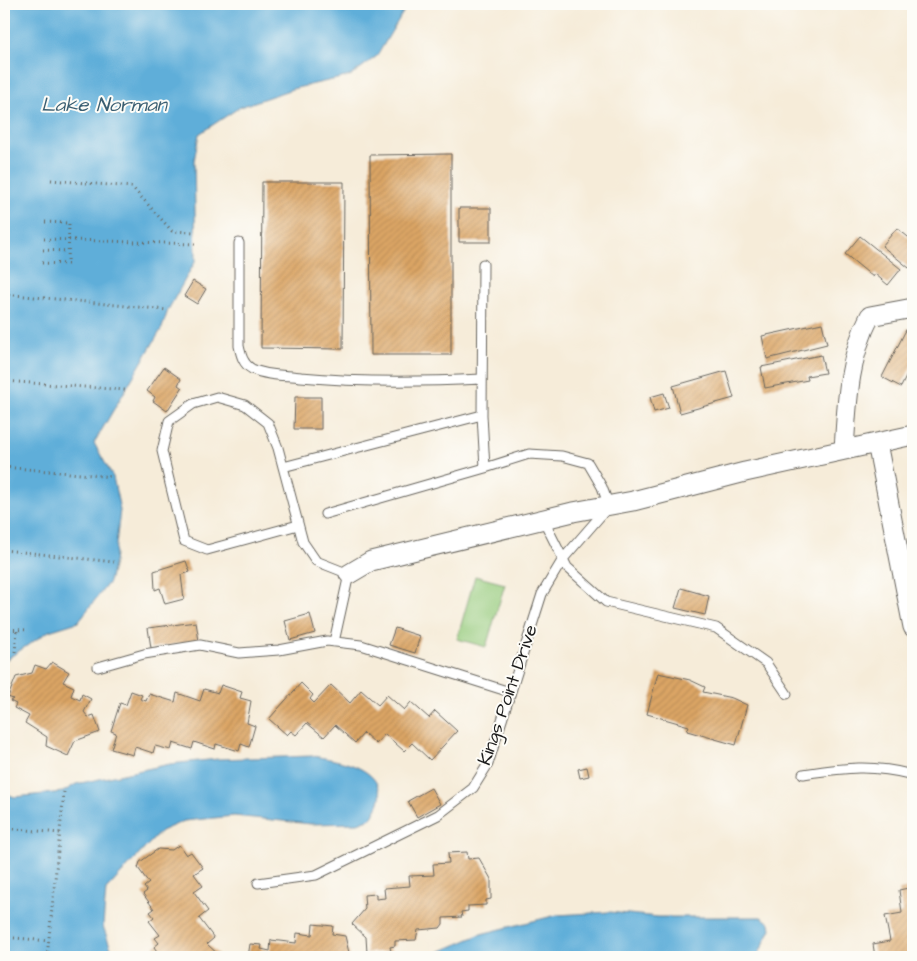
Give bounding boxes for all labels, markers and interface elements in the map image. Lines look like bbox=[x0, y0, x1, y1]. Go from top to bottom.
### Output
water label: Lake Norman bbox=[41, 91, 169, 119]
street label: Kings Point Drive bbox=[471, 621, 546, 769]

